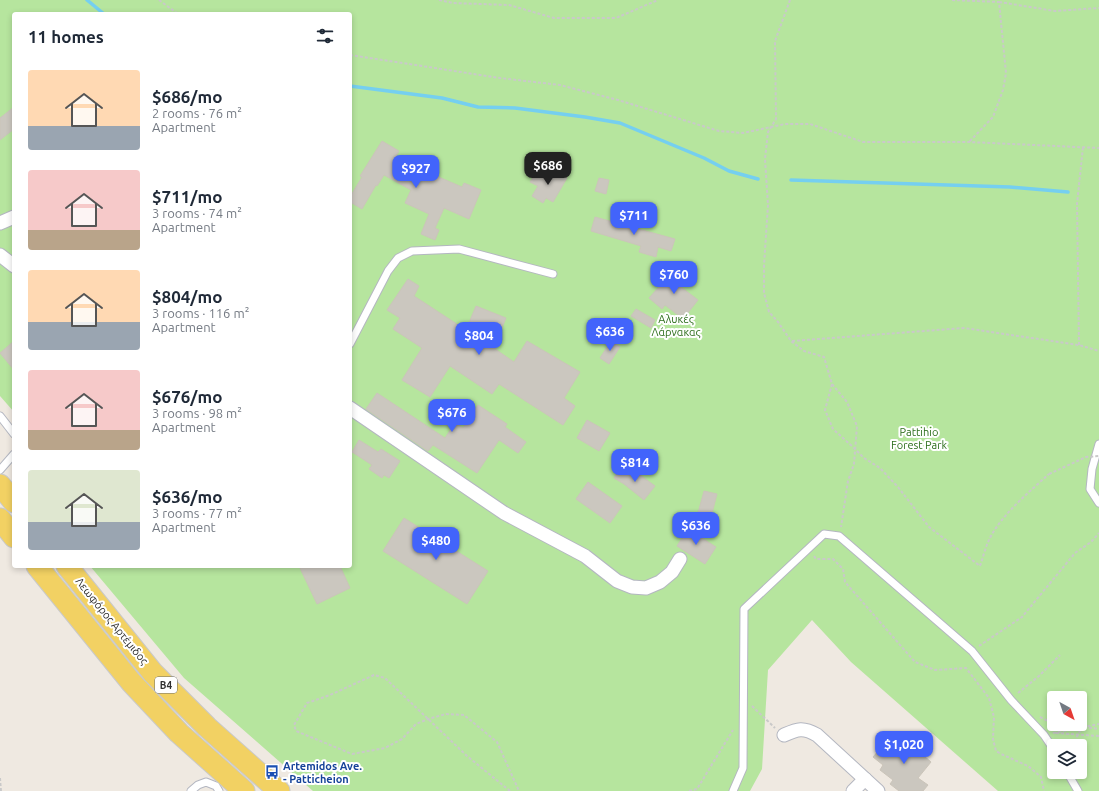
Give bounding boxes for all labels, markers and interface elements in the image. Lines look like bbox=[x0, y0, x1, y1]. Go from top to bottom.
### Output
icon: filters bbox=[314, 25, 336, 47]
text: 11 homes bbox=[28, 27, 104, 46]
icon: home bbox=[60, 86, 108, 134]
text: $686/mo bbox=[152, 87, 222, 106]
text: 2 rooms · 76 m² bbox=[152, 106, 242, 120]
text: Apartment bbox=[152, 120, 216, 134]
pin: $686 bbox=[524, 152, 572, 186]
pin: $927 bbox=[392, 155, 440, 189]
text: $686 bbox=[533, 158, 563, 172]
text: $927 bbox=[401, 161, 431, 175]
icon: home bbox=[60, 186, 108, 234]
text: $711/mo bbox=[152, 187, 222, 206]
pin: $711 bbox=[610, 202, 658, 236]
text: 3 rooms · 74 m² bbox=[152, 206, 242, 220]
text: $711 bbox=[619, 208, 649, 222]
text: Apartment bbox=[152, 220, 216, 234]
pin: $760 bbox=[650, 261, 698, 295]
text: $760 bbox=[659, 267, 689, 281]
icon: home bbox=[60, 286, 108, 334]
text: $804/mo bbox=[152, 287, 222, 306]
text: 3 rooms · 116 m² bbox=[152, 306, 249, 320]
park label: Αλυκές Λάρνακας bbox=[651, 313, 701, 339]
pin: $636 bbox=[586, 318, 634, 352]
text: Apartment bbox=[152, 320, 216, 334]
pin: $804 bbox=[455, 322, 503, 356]
text: $636 bbox=[595, 324, 625, 338]
text: $804 bbox=[464, 328, 494, 342]
icon: home bbox=[60, 386, 108, 434]
text: $676/mo bbox=[152, 387, 222, 406]
pin: $676 bbox=[428, 399, 476, 433]
text: $676 bbox=[437, 405, 467, 419]
text: 3 rooms · 98 m² bbox=[152, 406, 242, 420]
text: Apartment bbox=[152, 420, 216, 434]
park label: Pattihio Forest Park bbox=[891, 426, 947, 451]
pin: $814 bbox=[611, 449, 659, 483]
text: $814 bbox=[620, 455, 650, 469]
icon: home bbox=[60, 486, 108, 534]
text: $636/mo bbox=[152, 487, 222, 506]
text: 3 rooms · 77 m² bbox=[152, 506, 242, 520]
pin: $636 bbox=[672, 512, 720, 546]
text: $636 bbox=[681, 518, 711, 532]
text: Apartment bbox=[152, 520, 216, 534]
pin: $480 bbox=[412, 527, 460, 561]
text: $480 bbox=[421, 533, 451, 547]
street label: Λεωφόρος Αρτέμιδος bbox=[73, 575, 151, 667]
road number: B4 bbox=[155, 677, 177, 693]
north arrow bbox=[1047, 691, 1087, 731]
map controls bbox=[1047, 691, 1087, 779]
pin: $1,020 bbox=[871, 731, 937, 765]
text: $1,020 bbox=[884, 737, 924, 751]
button: layers bbox=[1047, 739, 1087, 779]
place label: Artemidos Ave. - Patticheion bbox=[283, 760, 362, 785]
bus stop icon: Artemidos Ave. - Patticheion bbox=[264, 764, 280, 780]

